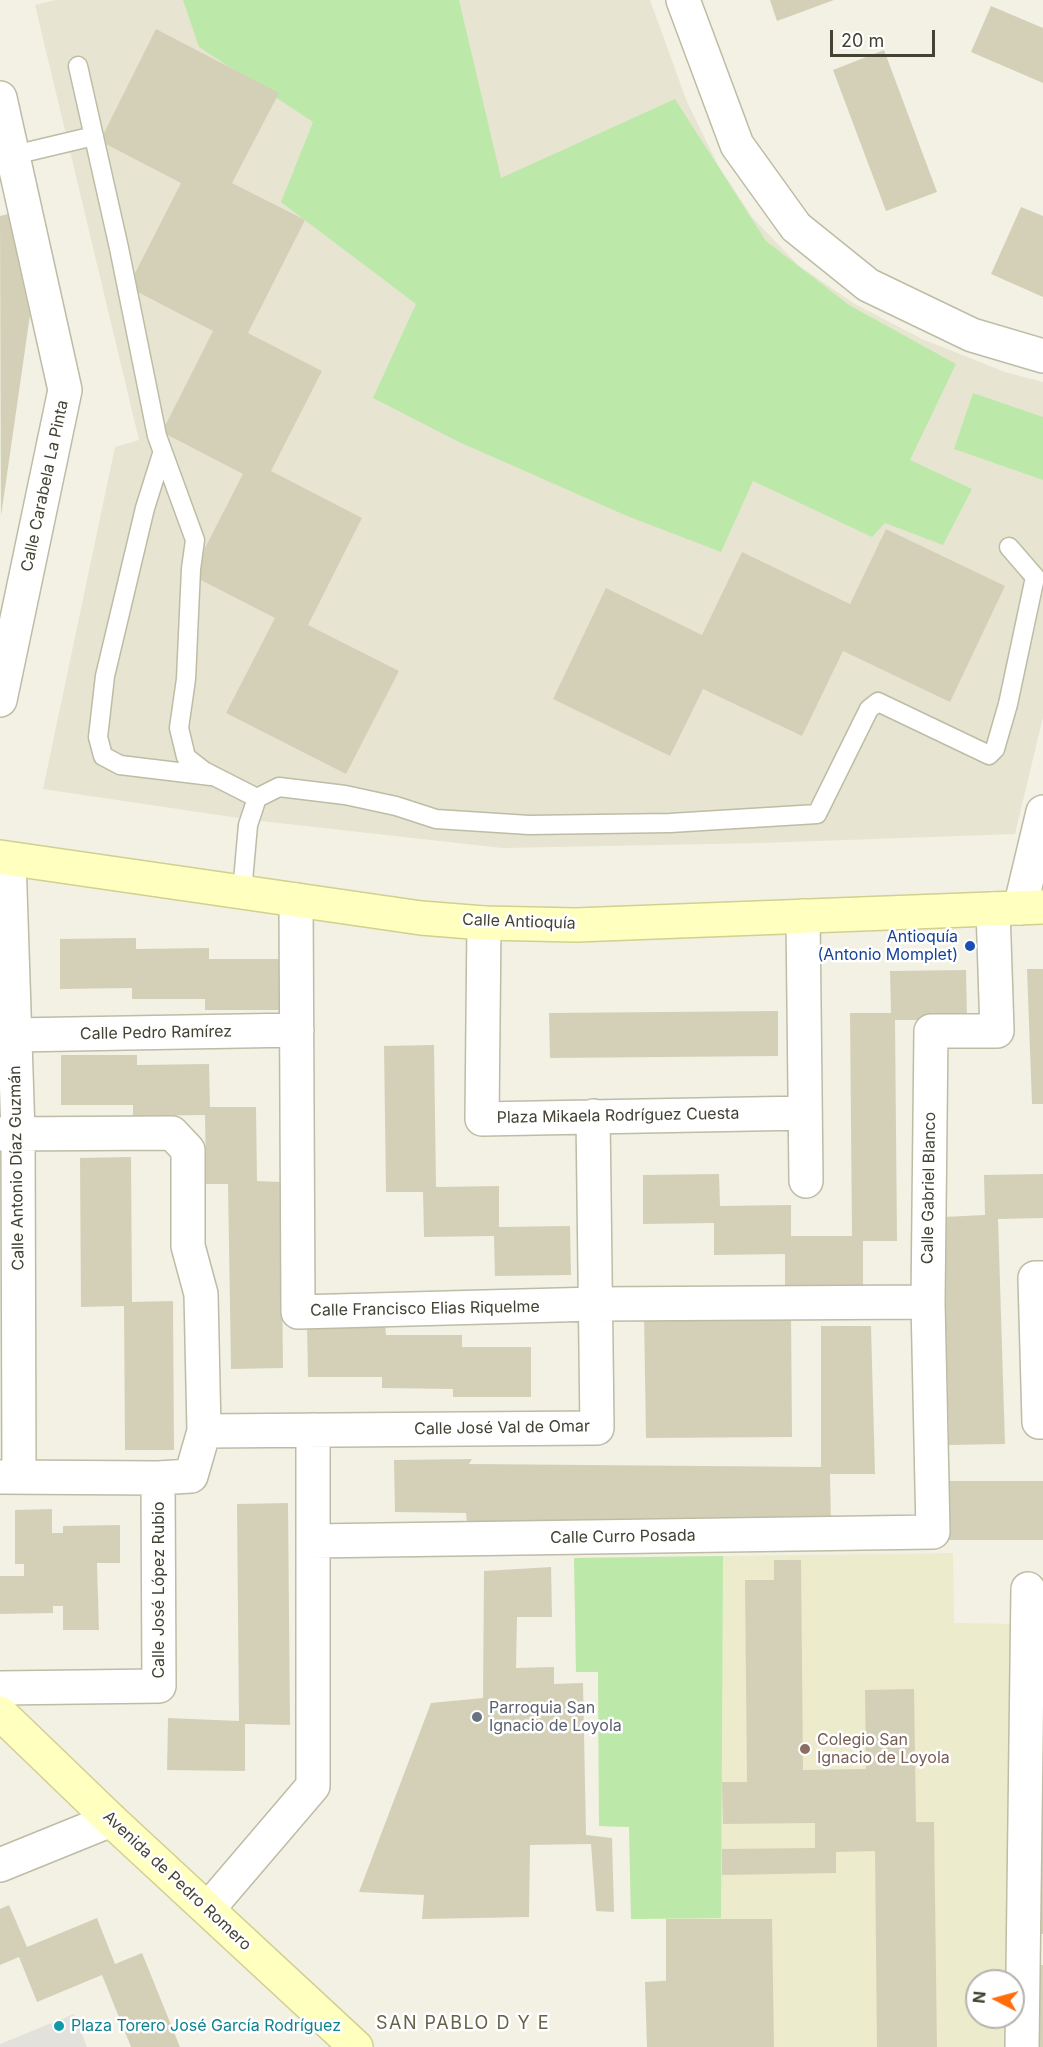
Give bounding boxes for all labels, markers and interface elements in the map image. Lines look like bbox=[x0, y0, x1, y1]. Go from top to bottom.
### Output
scale bar bbox=[833, 18, 938, 56]
text: 20 m bbox=[841, 30, 884, 51]
street label: Calle Carabela La Pinta bbox=[17, 399, 73, 573]
street label: Calle Antioquía bbox=[462, 910, 576, 934]
place label: Antioquía (Antonio Momplet) bbox=[817, 927, 958, 965]
marker: Antioquía (Antonio Momplet) bbox=[963, 939, 977, 953]
street label: Calle Pedro Ramírez bbox=[80, 1022, 232, 1044]
street label: Calle Antonio Díaz Guzmán bbox=[6, 1065, 28, 1271]
street label: Plaza Mikaela Rodríguez Cuesta bbox=[496, 1104, 740, 1128]
street label: Calle Gabriel Blanco bbox=[918, 1112, 940, 1264]
street label: Calle Francisco Elias Riquelme bbox=[310, 1297, 540, 1321]
street label: Calle José Val de Omar bbox=[414, 1417, 590, 1439]
street label: Calle José López Rubio bbox=[149, 1501, 169, 1679]
street label: Calle Curro Posada bbox=[550, 1526, 696, 1548]
place label: Parroquia San Ignacio de Loyola bbox=[489, 1698, 622, 1736]
marker: Parroquia San Ignacio de Loyola bbox=[470, 1710, 484, 1724]
place label: Colegio San Ignacio de Loyola bbox=[817, 1730, 950, 1768]
marker: Colegio San Ignacio de Loyola bbox=[798, 1742, 812, 1756]
street label: Avenida de Pedro Romero bbox=[99, 1807, 255, 1955]
north arrow bbox=[965, 1969, 1025, 2029]
text: N bbox=[969, 1990, 990, 2004]
district label: SAN PABLO D Y E bbox=[376, 2013, 550, 2035]
place label: Plaza Torero José García Rodríguez bbox=[71, 2016, 341, 2036]
marker: Plaza Torero José García Rodríguez bbox=[52, 2019, 66, 2033]

